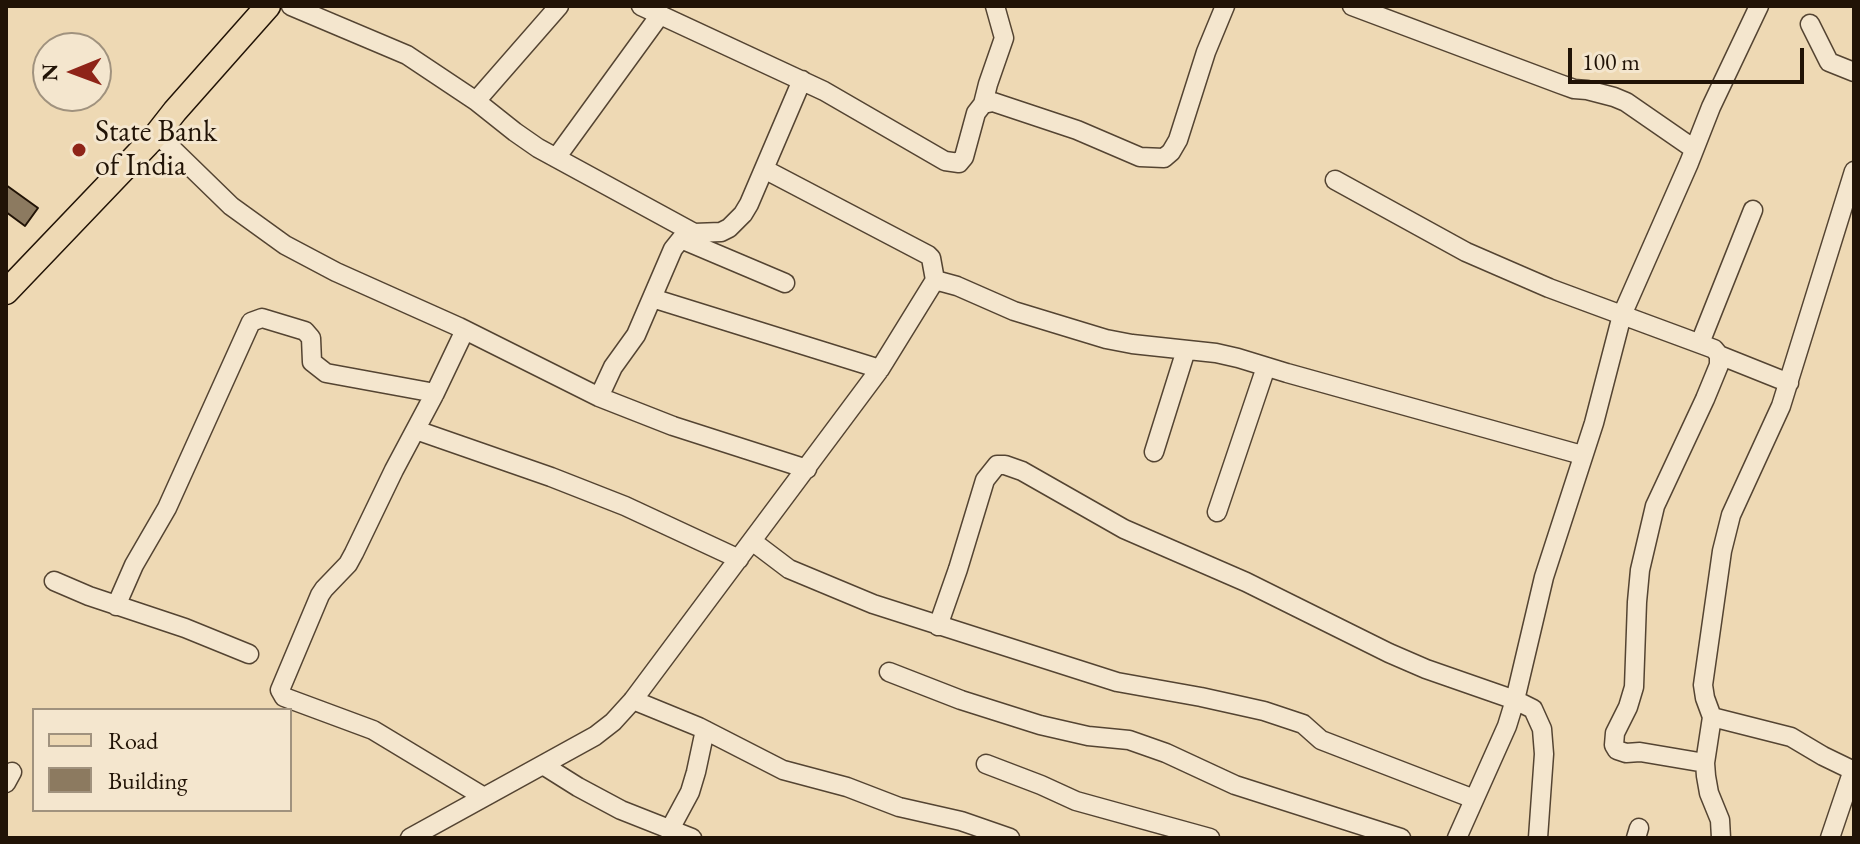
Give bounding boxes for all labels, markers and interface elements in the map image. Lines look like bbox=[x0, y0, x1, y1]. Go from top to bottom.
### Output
north arrow bbox=[32, 32, 112, 112]
scale bar bbox=[1572, 32, 1808, 82]
text: 100 m bbox=[1582, 46, 1640, 77]
text: N bbox=[35, 63, 64, 82]
place label: State Bank of India bbox=[95, 115, 217, 186]
marker: State Bank of India bbox=[70, 141, 88, 159]
legend bbox=[32, 708, 292, 812]
text: Road bbox=[108, 725, 158, 756]
text: Building bbox=[108, 765, 188, 796]

